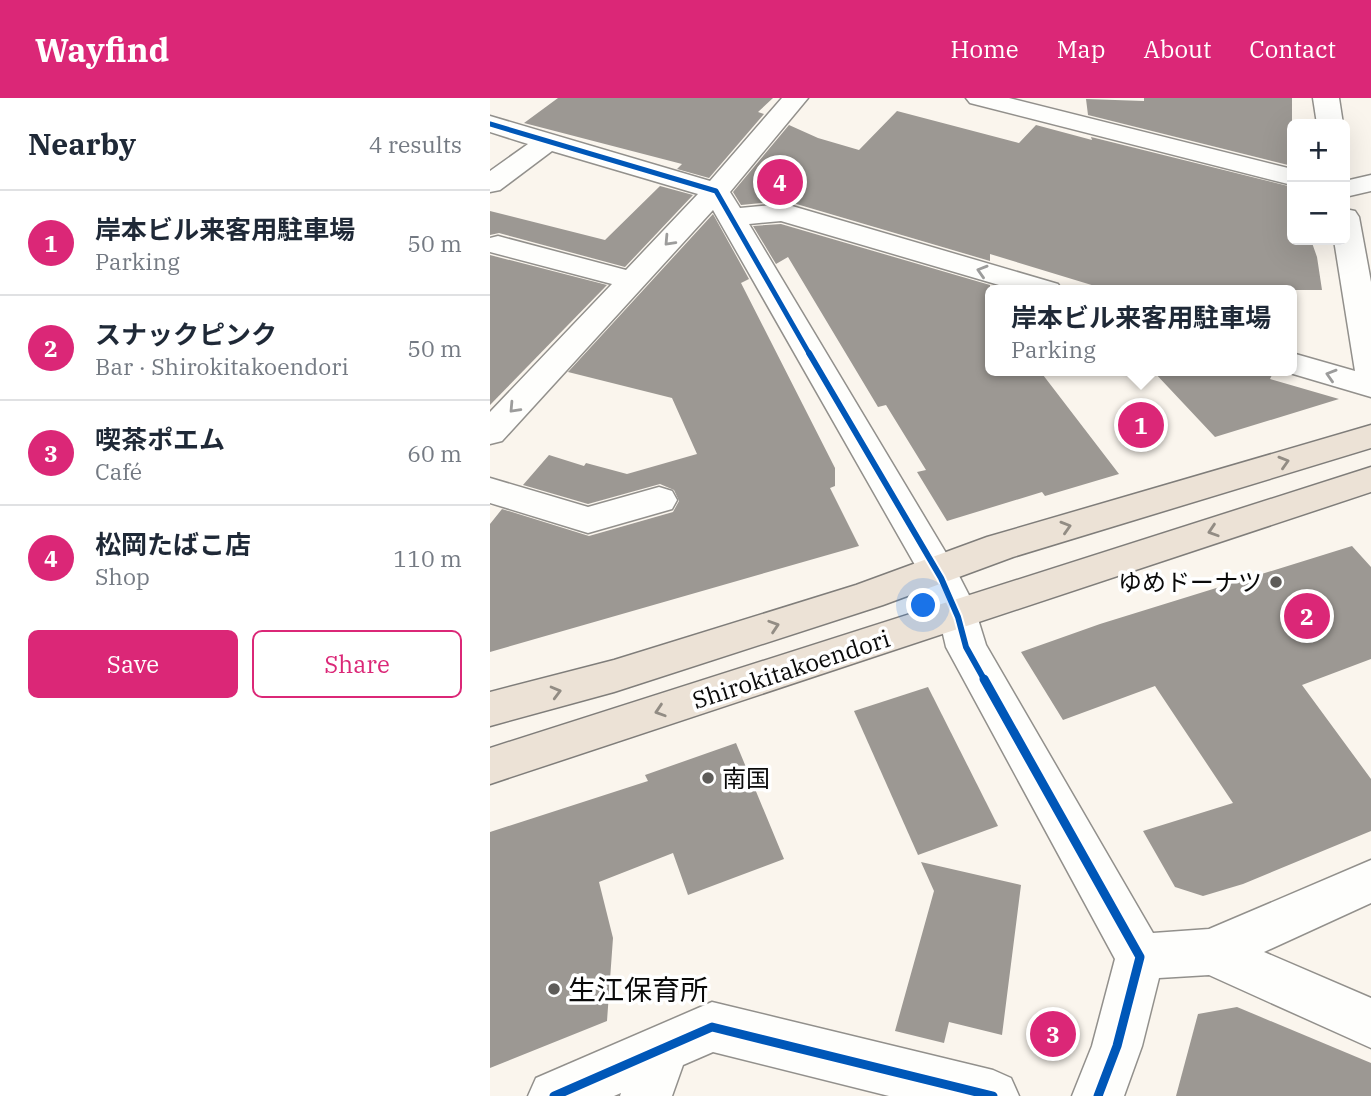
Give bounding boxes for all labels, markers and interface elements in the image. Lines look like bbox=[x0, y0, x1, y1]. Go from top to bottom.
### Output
text: Wayfind bbox=[35, 28, 169, 71]
text: Home bbox=[951, 33, 1019, 65]
text: Map bbox=[1057, 33, 1105, 65]
text: About bbox=[1143, 33, 1211, 65]
text: Contact bbox=[1249, 33, 1336, 65]
map controls bbox=[1287, 119, 1350, 245]
button: + bbox=[1287, 119, 1350, 182]
text: Nearby bbox=[28, 124, 136, 163]
text: 4 results bbox=[369, 129, 462, 159]
pin: 4 bbox=[757, 156, 803, 208]
button: − bbox=[1287, 182, 1350, 245]
text: 岸本ビル来客用駐車場 bbox=[95, 212, 355, 246]
text: 1 bbox=[44, 228, 58, 258]
text: 50 m bbox=[407, 228, 462, 258]
one-way arrow bbox=[665, 233, 678, 246]
text: Parking bbox=[95, 246, 180, 276]
one-way arrow bbox=[976, 264, 988, 279]
popup bbox=[985, 285, 1297, 376]
text: 岸本ビル来客用駐車場 bbox=[1011, 300, 1271, 334]
text: スナックピンク bbox=[95, 317, 277, 351]
text: 2 bbox=[44, 333, 58, 363]
text: 50 m bbox=[407, 333, 462, 363]
text: Parking bbox=[1011, 334, 1096, 364]
text: Bar · Shirokitakoendori bbox=[95, 351, 349, 381]
one-way arrow bbox=[1326, 368, 1338, 383]
pin: 1 bbox=[1118, 399, 1164, 451]
one-way arrow bbox=[509, 400, 522, 413]
text: 喫茶ポエム bbox=[95, 422, 225, 456]
text: 3 bbox=[44, 438, 58, 468]
text: 60 m bbox=[407, 438, 462, 468]
one-way arrow bbox=[1277, 455, 1289, 470]
text: Café bbox=[95, 456, 142, 486]
one-way arrow bbox=[1059, 521, 1071, 536]
one-way arrow bbox=[1207, 523, 1220, 537]
text: 松岡たばこ店 bbox=[95, 527, 251, 561]
text: 4 bbox=[44, 543, 58, 573]
text: 110 m bbox=[393, 543, 462, 573]
text: Shop bbox=[95, 561, 150, 591]
place label: ゆめドーナツ bbox=[1118, 566, 1262, 598]
marker: ゆめドーナツ bbox=[1268, 574, 1284, 590]
your location bbox=[906, 588, 940, 622]
pin: 2 bbox=[1284, 590, 1330, 642]
one-way arrow bbox=[767, 619, 779, 634]
street label: Shirokitakoendori bbox=[688, 622, 894, 716]
button: Save bbox=[28, 630, 238, 698]
button: Share bbox=[252, 630, 462, 698]
one-way arrow bbox=[550, 685, 562, 700]
one-way arrow bbox=[654, 703, 666, 718]
place label: 南国 bbox=[722, 762, 770, 794]
marker: 南国 bbox=[700, 770, 716, 786]
place label: 生江保育所 bbox=[568, 971, 708, 1008]
marker: 生江保育所 bbox=[546, 981, 562, 997]
pin: 3 bbox=[1030, 1008, 1076, 1060]

